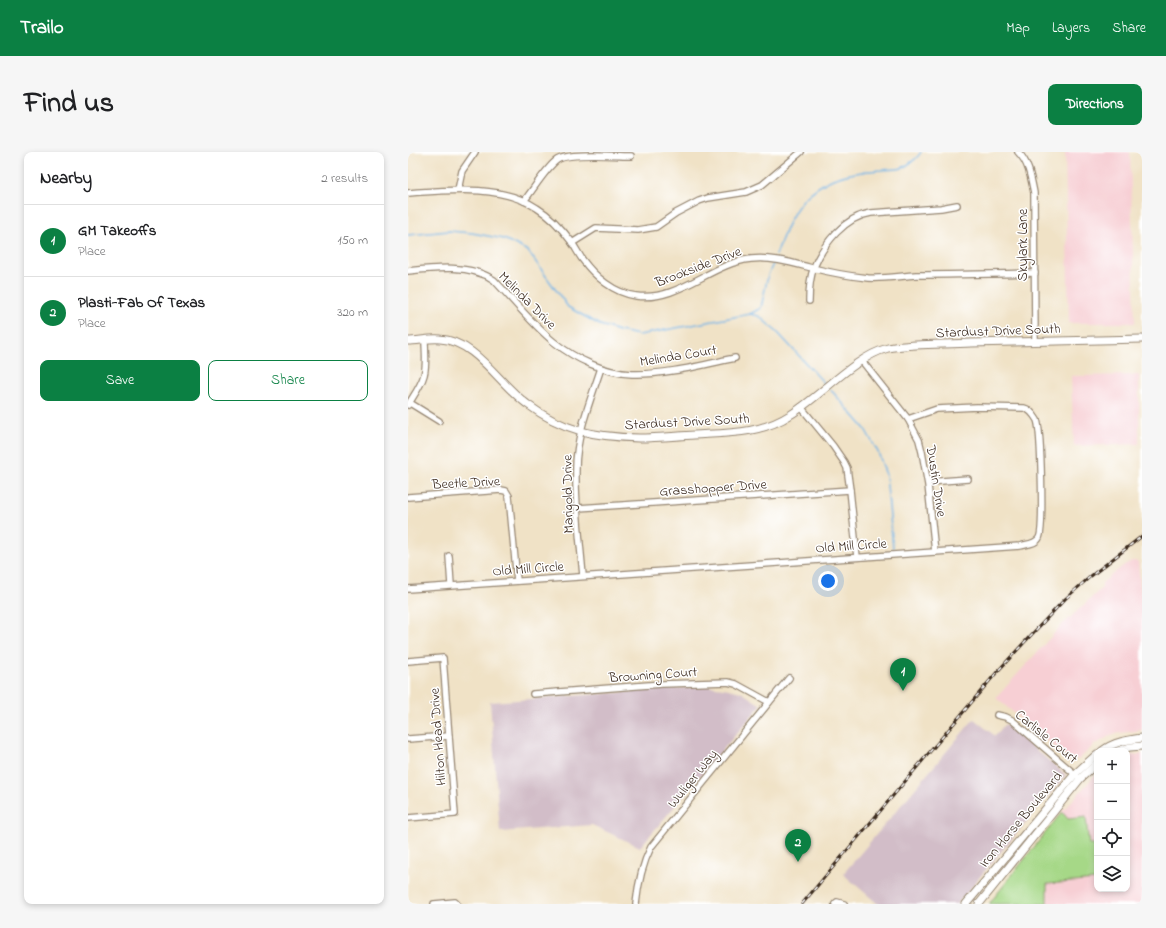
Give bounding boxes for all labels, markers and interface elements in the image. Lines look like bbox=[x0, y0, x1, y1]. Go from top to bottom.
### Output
text: Trailo bbox=[20, 15, 64, 42]
text: Map bbox=[1006, 18, 1030, 39]
text: Layers bbox=[1052, 18, 1090, 39]
text: Share bbox=[1112, 18, 1146, 39]
text: Find us bbox=[24, 84, 114, 125]
button: Directions bbox=[1048, 84, 1142, 125]
text: Nearby bbox=[40, 166, 92, 191]
text: 2 results bbox=[321, 169, 368, 188]
street label: Skylark Lane bbox=[1013, 208, 1035, 281]
text: GM Takeoffs bbox=[78, 220, 156, 242]
text: 1 bbox=[51, 231, 55, 250]
text: 150 m bbox=[337, 231, 368, 250]
street label: Brookside Drive bbox=[652, 241, 745, 294]
text: Place bbox=[78, 242, 106, 261]
street label: Melinda Drive bbox=[493, 267, 561, 335]
text: Plasti-Fab Of Texas bbox=[78, 292, 205, 314]
text: 2 bbox=[50, 303, 56, 322]
text: 320 m bbox=[337, 303, 368, 322]
text: Place bbox=[78, 314, 106, 333]
street label: Stardust Drive South bbox=[935, 319, 1061, 344]
street label: Melinda Court bbox=[638, 340, 718, 373]
button: Save bbox=[40, 360, 200, 401]
button: Share bbox=[208, 360, 368, 401]
street label: Stardust Drive South bbox=[624, 409, 750, 436]
street label: Dustin Drive bbox=[919, 443, 952, 519]
street label: Marigold Drive bbox=[557, 454, 581, 534]
street label: Beetle Drive bbox=[431, 471, 501, 496]
street label: Grasshopper Drive bbox=[659, 474, 768, 503]
street label: Old Mill Circle bbox=[815, 533, 888, 559]
street label: Old Mill Circle bbox=[492, 556, 565, 582]
your location bbox=[818, 571, 838, 591]
pin: 1 bbox=[890, 658, 916, 691]
street label: Browning Court bbox=[607, 662, 698, 690]
street label: Hilton Head Drive bbox=[425, 687, 452, 786]
street label: Carlisle Court bbox=[1010, 705, 1082, 769]
street label: Wuliger Way bbox=[663, 745, 724, 813]
map controls bbox=[1094, 748, 1130, 892]
button: + bbox=[1094, 748, 1130, 784]
street label: Iron Horse Boulevard bbox=[974, 767, 1068, 873]
button: − bbox=[1094, 784, 1130, 820]
button: locate bbox=[1094, 820, 1130, 856]
pin: 2 bbox=[785, 829, 811, 862]
button: layers bbox=[1094, 856, 1130, 892]

